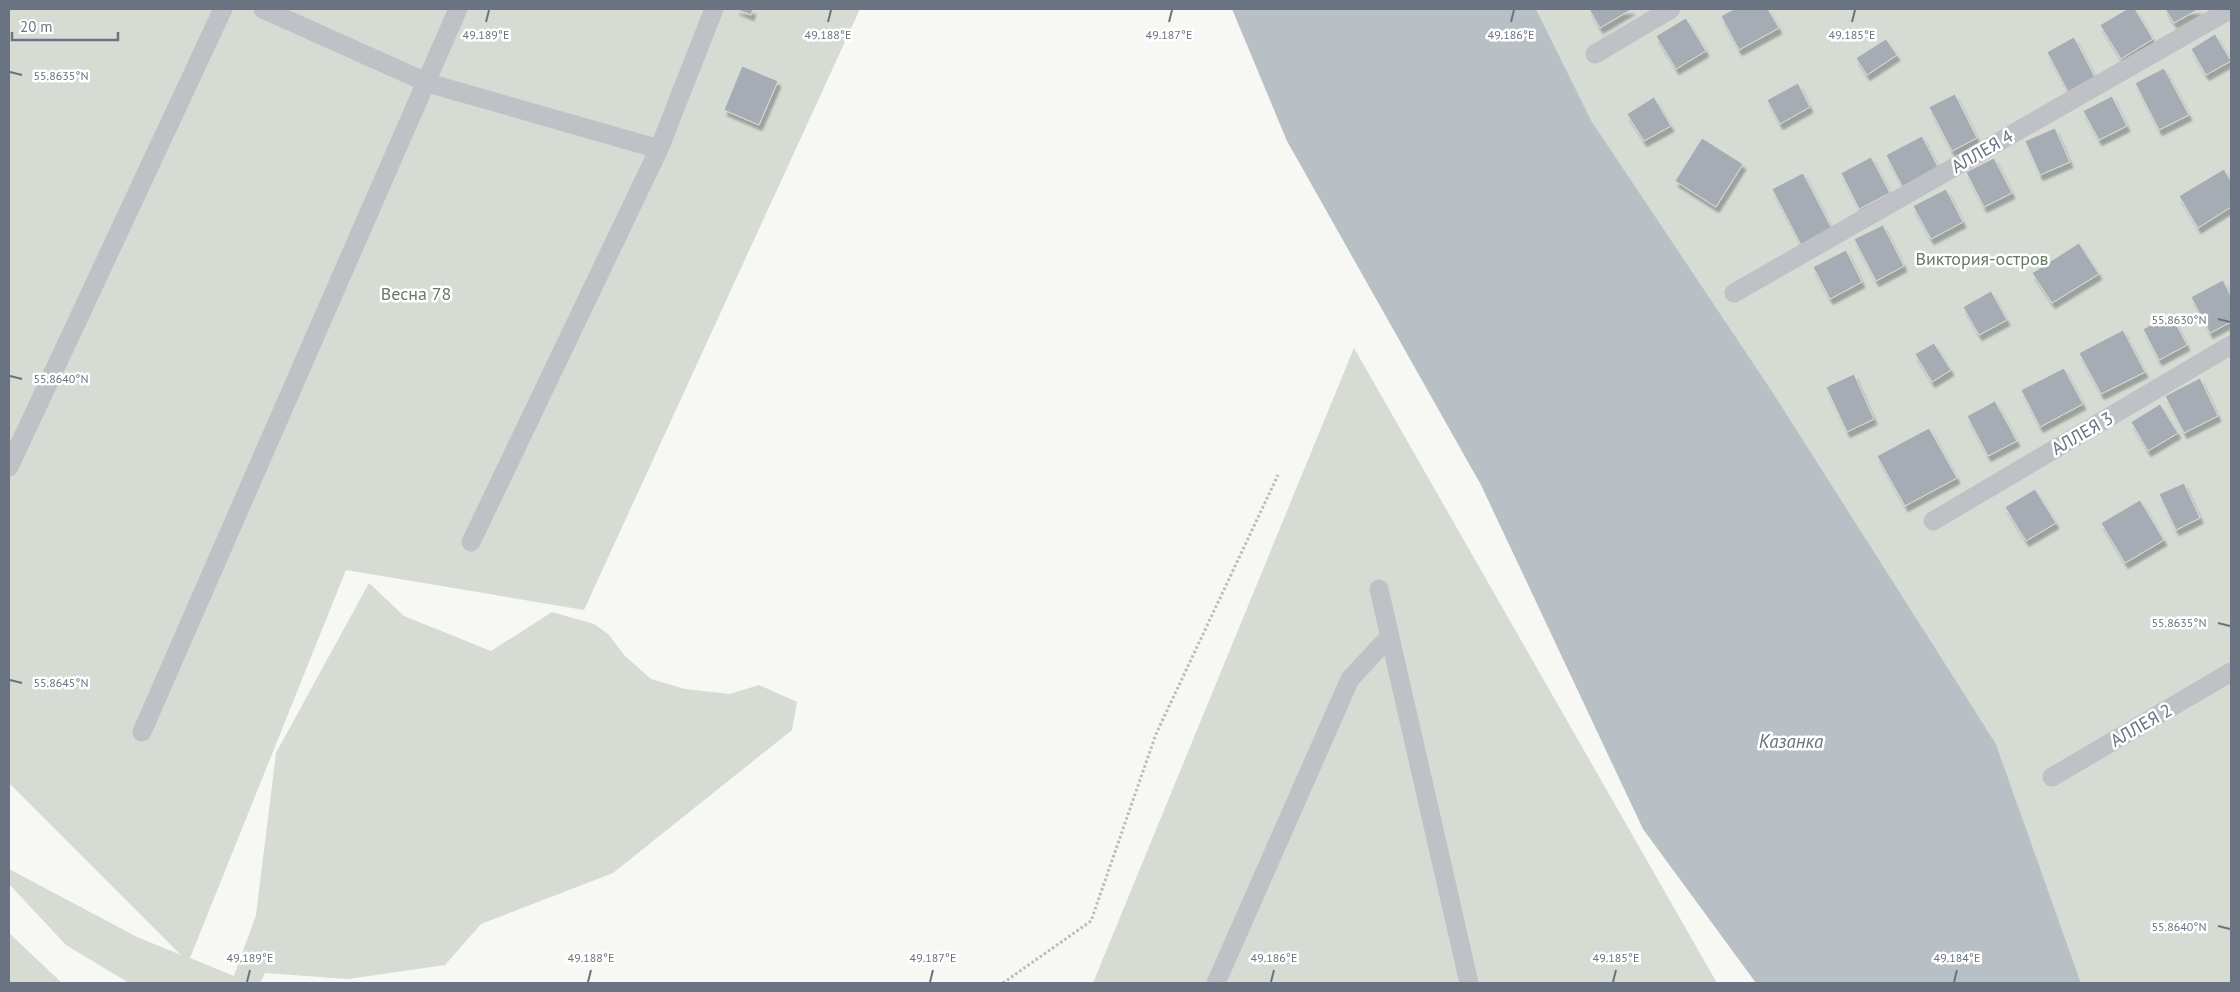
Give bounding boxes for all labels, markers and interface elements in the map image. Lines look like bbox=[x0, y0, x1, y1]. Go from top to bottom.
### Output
scale bar bbox=[12, 10, 119, 42]
text: 20 m bbox=[20, 17, 53, 36]
text: 49.189°E bbox=[463, 27, 509, 42]
text: 49.188°E bbox=[805, 27, 851, 42]
text: 49.187°E bbox=[1146, 27, 1192, 42]
text: 49.186°E bbox=[1488, 27, 1534, 42]
text: 49.185°E bbox=[1829, 27, 1875, 42]
text: 55.8635°N bbox=[34, 68, 88, 83]
street label: АЛЛЕЯ 4 bbox=[1947, 124, 2017, 178]
park label: Виктория-остров bbox=[1915, 247, 2049, 270]
park label: Весна 78 bbox=[381, 282, 451, 305]
text: 55.8630°N bbox=[2152, 312, 2206, 327]
text: 55.8640°N bbox=[34, 371, 88, 386]
street label: АЛЛЕЯ 3 bbox=[2047, 406, 2117, 460]
text: 55.8635°N bbox=[2152, 615, 2206, 630]
text: 55.8645°N bbox=[34, 675, 88, 690]
street label: АЛЛЕЯ 2 bbox=[2106, 698, 2176, 752]
water label: Казанка bbox=[1759, 729, 1824, 753]
text: 55.8640°N bbox=[2152, 919, 2206, 934]
text: 49.189°E bbox=[227, 950, 273, 965]
text: 49.188°E bbox=[568, 950, 614, 965]
text: 49.187°E bbox=[910, 950, 956, 965]
text: 49.186°E bbox=[1251, 950, 1297, 965]
text: 49.185°E bbox=[1593, 950, 1639, 965]
text: 49.184°E bbox=[1934, 950, 1980, 965]

